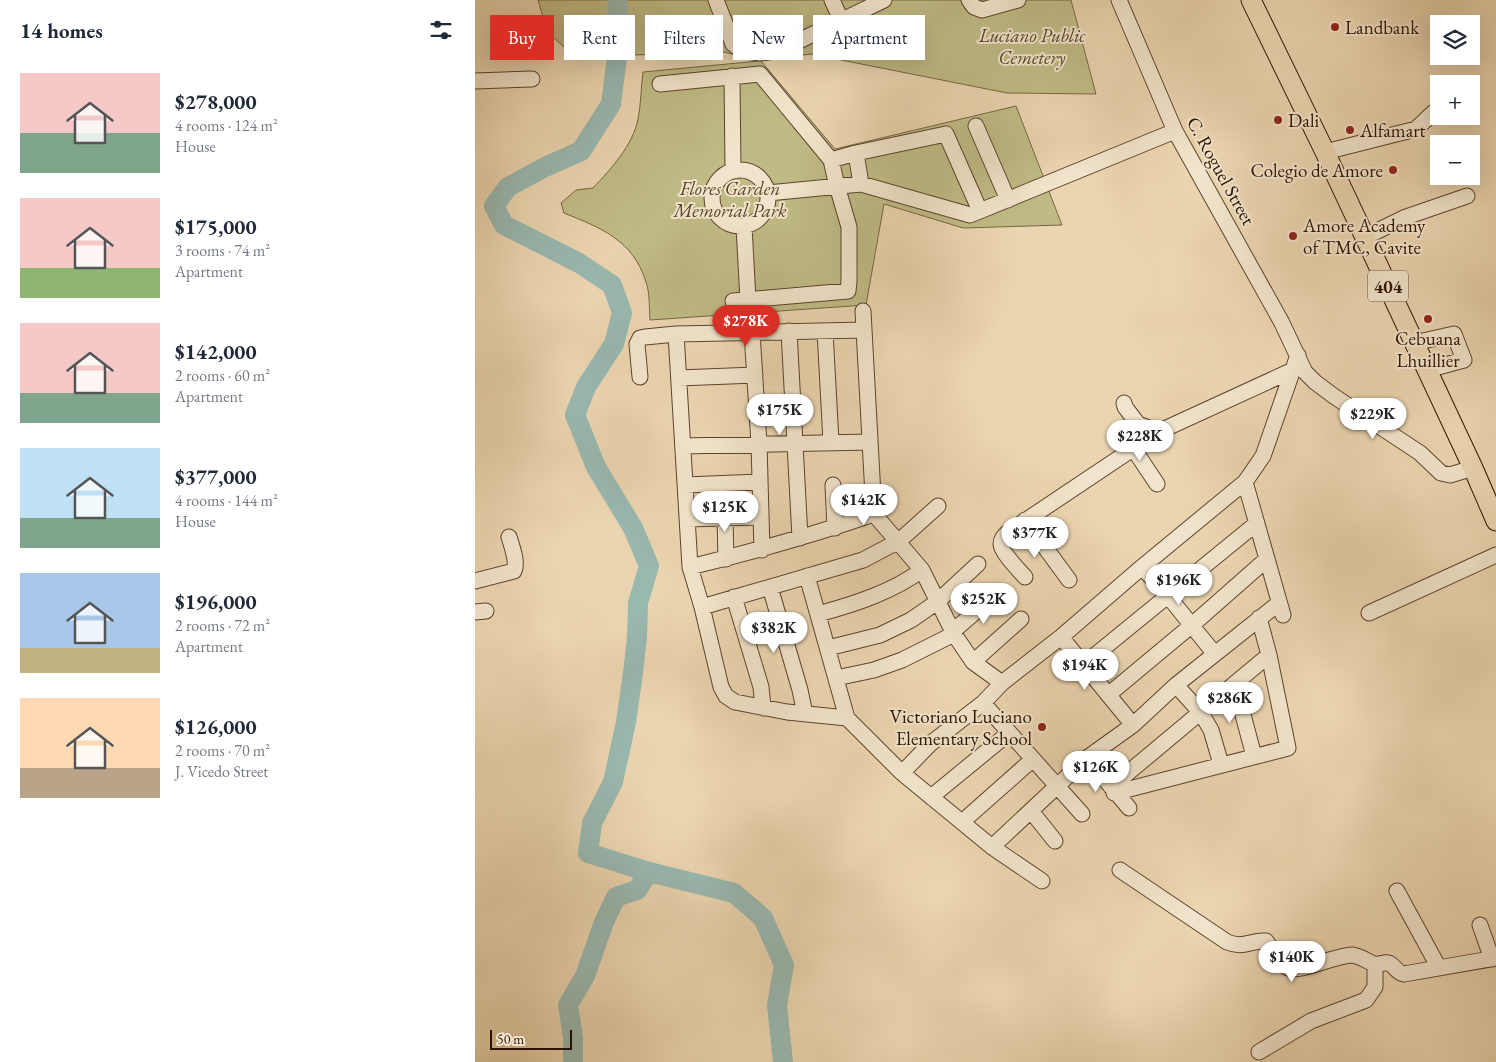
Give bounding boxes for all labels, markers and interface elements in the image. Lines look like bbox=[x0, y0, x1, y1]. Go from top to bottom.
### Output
chip: Buy bbox=[490, 15, 554, 60]
chip: Rent bbox=[564, 15, 635, 60]
chip: Filters bbox=[645, 15, 723, 60]
chip: New bbox=[733, 15, 803, 60]
chip: Apartment bbox=[813, 15, 925, 60]
place label: Landbank bbox=[1345, 15, 1420, 40]
map controls bbox=[1430, 15, 1480, 185]
button: layers bbox=[1430, 15, 1480, 65]
icon: filters bbox=[427, 16, 455, 44]
text: 14 homes bbox=[20, 17, 103, 44]
marker: Landbank bbox=[1329, 21, 1341, 33]
park label: Luciano Public Cemetery bbox=[978, 23, 1086, 70]
button: + bbox=[1430, 75, 1480, 125]
text: $278,000 bbox=[175, 88, 257, 115]
icon: home bbox=[60, 93, 120, 153]
place label: Dali bbox=[1288, 108, 1319, 133]
street label: C. Roguel Street bbox=[1181, 112, 1261, 230]
marker: Dali bbox=[1272, 114, 1284, 126]
text: 4 rooms · 124 m² bbox=[175, 115, 278, 136]
place label: Alfamart bbox=[1359, 118, 1426, 143]
marker: Alfamart bbox=[1344, 124, 1356, 136]
button: − bbox=[1430, 135, 1480, 185]
text: House bbox=[175, 136, 216, 157]
place label: Colegio de Amore bbox=[1250, 158, 1383, 183]
marker: Colegio de Amore bbox=[1387, 164, 1399, 176]
park label: Flores Garden Memorial Park bbox=[672, 176, 787, 223]
text: $175,000 bbox=[175, 213, 257, 240]
place label: Amore Academy of TMC, Cavite bbox=[1302, 213, 1426, 260]
icon: home bbox=[60, 218, 120, 278]
marker: Amore Academy of TMC, Cavite bbox=[1287, 230, 1299, 242]
text: 3 rooms · 74 m² bbox=[175, 240, 270, 261]
text: Apartment bbox=[175, 261, 243, 282]
road number: 404 bbox=[1368, 270, 1408, 302]
pin: $278K bbox=[711, 304, 781, 347]
text: $278K bbox=[724, 310, 768, 331]
marker: Cebuana Lhuillier bbox=[1422, 313, 1434, 325]
place label: Cebuana Lhuillier bbox=[1395, 326, 1461, 373]
text: $142,000 bbox=[175, 338, 257, 365]
icon: home bbox=[60, 343, 120, 403]
text: 2 rooms · 60 m² bbox=[175, 365, 270, 386]
text: Apartment bbox=[175, 386, 243, 407]
pin: $175K bbox=[745, 394, 815, 436]
pin: $229K bbox=[1338, 398, 1408, 440]
text: $175K bbox=[758, 399, 802, 420]
text: $229K bbox=[1351, 403, 1395, 424]
pin: $228K bbox=[1105, 420, 1175, 462]
text: $228K bbox=[1118, 425, 1162, 446]
text: $377,000 bbox=[175, 463, 257, 490]
icon: home bbox=[60, 468, 120, 528]
pin: $142K bbox=[829, 484, 899, 526]
text: $142K bbox=[842, 489, 886, 510]
text: 4 rooms · 144 m² bbox=[175, 490, 278, 511]
pin: $125K bbox=[690, 490, 760, 533]
text: $125K bbox=[703, 496, 747, 517]
text: House bbox=[175, 511, 216, 532]
pin: $377K bbox=[1000, 516, 1070, 559]
text: $377K bbox=[1013, 522, 1057, 543]
pin: $196K bbox=[1144, 564, 1214, 606]
text: $196K bbox=[1157, 569, 1201, 590]
pin: $252K bbox=[949, 582, 1019, 625]
text: $196,000 bbox=[175, 588, 257, 615]
text: $252K bbox=[962, 588, 1006, 609]
icon: home bbox=[60, 593, 120, 653]
pin: $382K bbox=[739, 612, 809, 654]
text: 2 rooms · 72 m² bbox=[175, 615, 270, 636]
text: $382K bbox=[752, 617, 796, 638]
text: Apartment bbox=[175, 636, 243, 657]
pin: $194K bbox=[1050, 648, 1120, 691]
text: $194K bbox=[1063, 654, 1107, 675]
pin: $286K bbox=[1195, 682, 1265, 724]
text: $286K bbox=[1208, 687, 1252, 708]
place label: Victoriano Luciano Elementary School bbox=[890, 704, 1032, 751]
text: $126,000 bbox=[175, 713, 257, 740]
icon: home bbox=[60, 718, 120, 778]
marker: Victoriano Luciano Elementary School bbox=[1036, 721, 1048, 733]
text: 2 rooms · 70 m² bbox=[175, 740, 270, 761]
pin: $126K bbox=[1061, 750, 1131, 793]
text: $126K bbox=[1074, 756, 1118, 777]
text: J. Vicedo Street bbox=[175, 761, 268, 782]
pin: $140K bbox=[1257, 940, 1327, 983]
text: $140K bbox=[1270, 946, 1314, 967]
scale bar bbox=[490, 1027, 573, 1050]
text: 50 m bbox=[497, 1030, 524, 1048]

